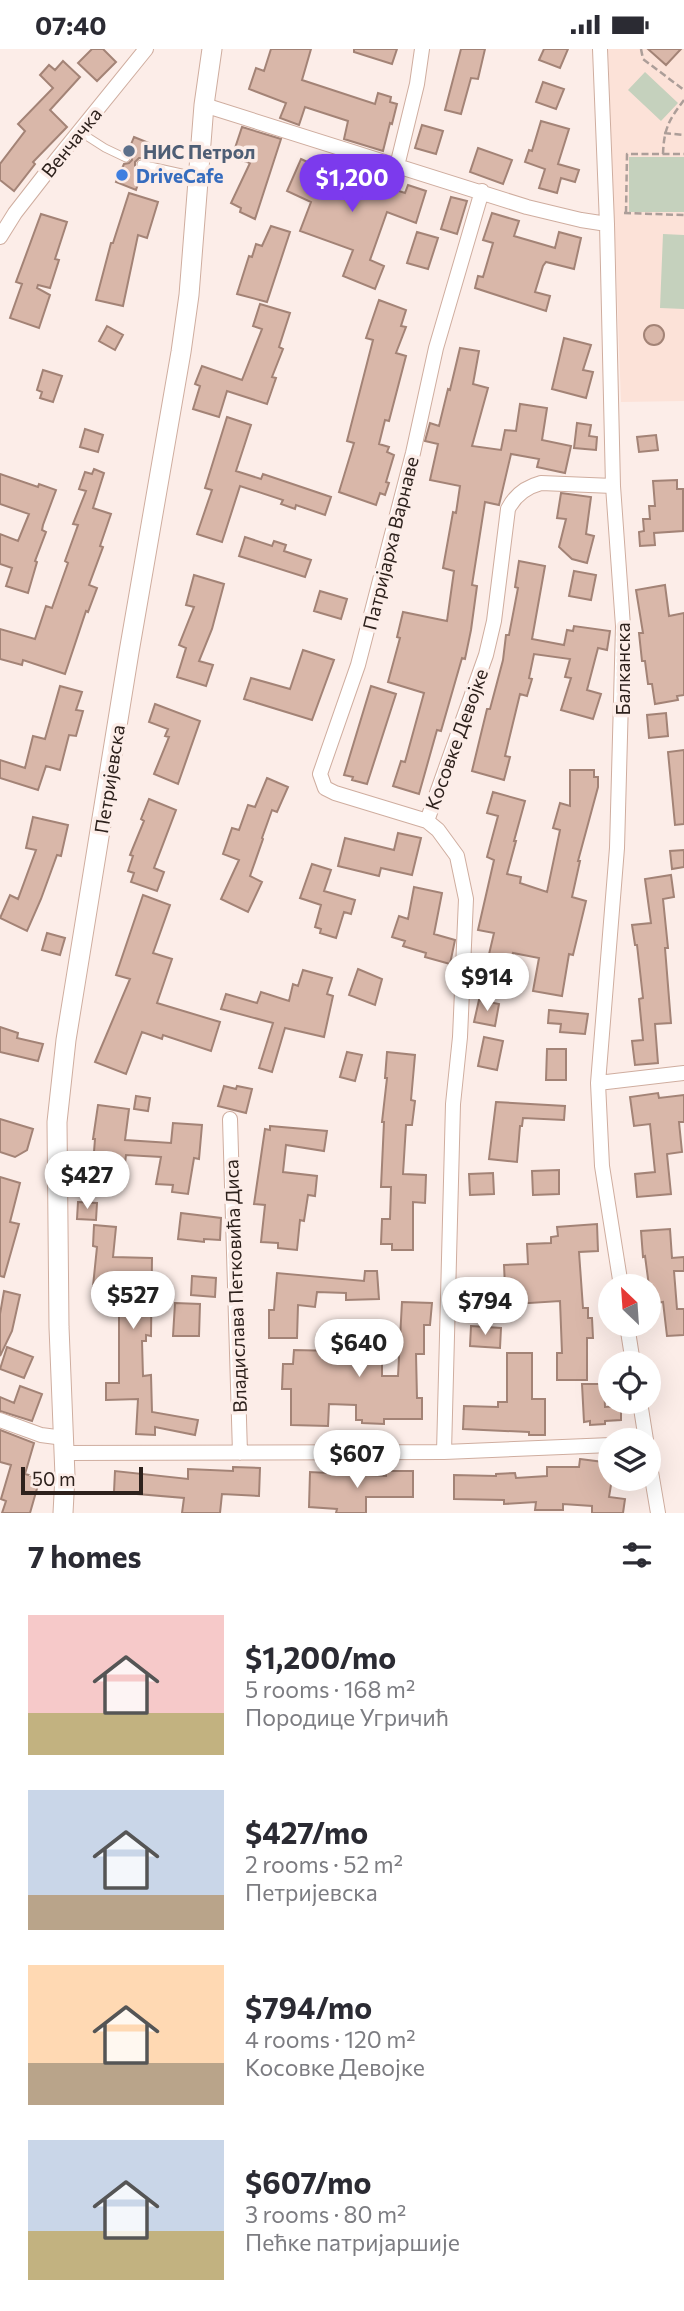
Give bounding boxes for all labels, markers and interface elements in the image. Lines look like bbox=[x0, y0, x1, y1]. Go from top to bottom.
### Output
text: 07:40 bbox=[35, 9, 106, 40]
street label: Венчачка bbox=[36, 102, 106, 182]
place label: НИС Петрол bbox=[143, 140, 255, 163]
marker: НИС Петрол bbox=[121, 143, 137, 159]
pin: $1,200 bbox=[295, 155, 409, 214]
text: $1,200 bbox=[316, 163, 388, 191]
place label: DriveCafe bbox=[136, 164, 223, 187]
marker: DriveCafe bbox=[114, 167, 130, 183]
street label: Патријарха Варнаве bbox=[357, 454, 423, 632]
street label: Балканска bbox=[611, 623, 634, 716]
street label: Косовке Девојке bbox=[420, 665, 492, 813]
street label: Петријевска bbox=[89, 723, 129, 835]
pin: $914 bbox=[446, 953, 528, 1013]
text: $914 bbox=[461, 962, 513, 990]
pin: $427 bbox=[46, 1151, 128, 1211]
street label: Владислава Петковића Диса bbox=[219, 1159, 251, 1413]
text: $427 bbox=[61, 1160, 113, 1188]
pin: $527 bbox=[92, 1271, 174, 1331]
north arrow bbox=[598, 1274, 662, 1337]
map controls bbox=[598, 1274, 661, 1491]
pin: $794 bbox=[444, 1277, 526, 1337]
text: $527 bbox=[107, 1280, 159, 1308]
text: $794 bbox=[458, 1286, 512, 1314]
pin: $640 bbox=[318, 1319, 400, 1379]
text: $640 bbox=[331, 1328, 387, 1356]
button: locate bbox=[598, 1351, 661, 1414]
button: layers bbox=[598, 1428, 661, 1491]
pin: $607 bbox=[316, 1431, 398, 1490]
text: $607 bbox=[329, 1439, 385, 1467]
scale bar bbox=[21, 1464, 144, 1496]
text: 50 m bbox=[32, 1467, 76, 1490]
icon: filters bbox=[618, 1536, 656, 1574]
text: 7 homes bbox=[28, 1537, 141, 1574]
text: $1,200/mo bbox=[245, 1638, 396, 1675]
icon: home bbox=[84, 1643, 168, 1727]
text: 5 rooms · 168 m² bbox=[245, 1675, 415, 1703]
text: Породице Угричић bbox=[245, 1703, 449, 1731]
text: $427/mo bbox=[245, 1813, 368, 1850]
icon: home bbox=[84, 1818, 168, 1902]
text: 2 rooms · 52 m² bbox=[245, 1850, 403, 1878]
text: Петријевска bbox=[245, 1878, 378, 1906]
text: $794/mo bbox=[245, 1988, 372, 2025]
icon: home bbox=[84, 1993, 168, 2077]
text: 4 rooms · 120 m² bbox=[245, 2025, 416, 2053]
text: Косовке Девојке bbox=[245, 2053, 425, 2081]
text: $607/mo bbox=[245, 2163, 371, 2200]
icon: home bbox=[84, 2168, 168, 2252]
text: 3 rooms · 80 m² bbox=[245, 2200, 406, 2228]
text: Пећке патријаршије bbox=[245, 2228, 460, 2256]

